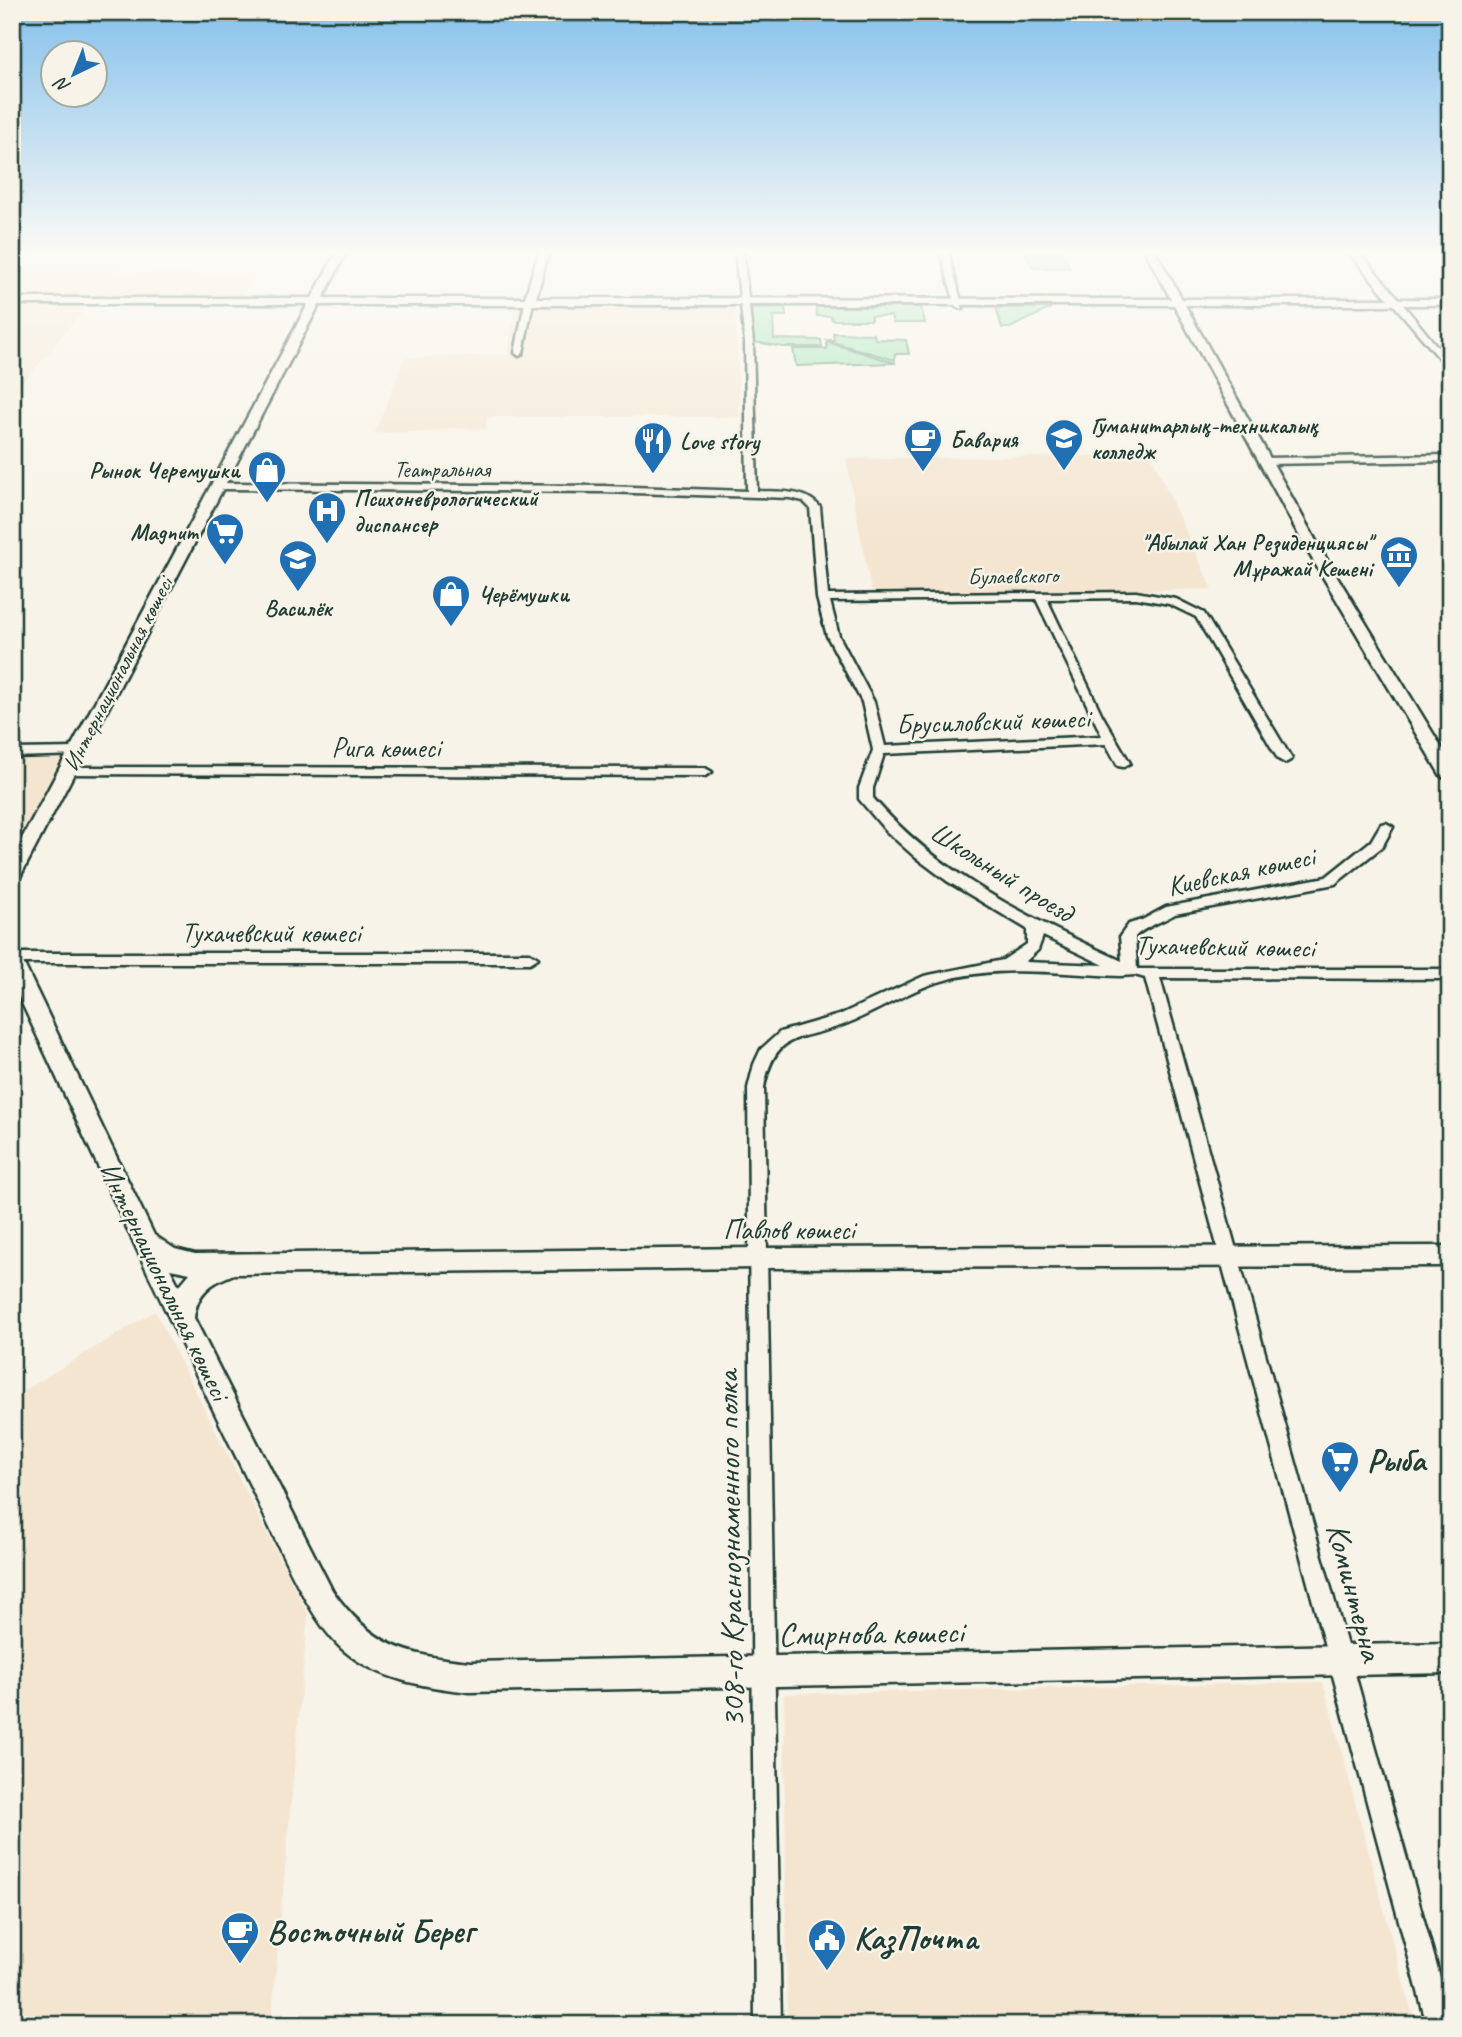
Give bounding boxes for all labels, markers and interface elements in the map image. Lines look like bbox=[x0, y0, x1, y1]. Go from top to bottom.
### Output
north arrow bbox=[38, 38, 108, 108]
text: N bbox=[48, 71, 76, 98]
place label: Гуманитарлық-техникалық колледж bbox=[1091, 411, 1319, 466]
school or university icon: Гуманитарлық-техникалық колледж bbox=[1043, 417, 1085, 472]
cafe icon: Бавария bbox=[902, 418, 944, 473]
restaurant icon: Love story bbox=[632, 420, 674, 475]
place label: Бавария bbox=[950, 425, 1019, 454]
place label: Love story bbox=[680, 427, 761, 456]
shop icon: Рынок Черемушки bbox=[246, 449, 288, 504]
street label: Театральная bbox=[394, 455, 492, 484]
place label: Рынок Черемушки bbox=[89, 456, 242, 485]
place label: Психоневрологический диспансер bbox=[354, 484, 540, 539]
hospital icon: Психоневрологический диспансер bbox=[306, 490, 348, 545]
supermarket icon: Magnum bbox=[204, 511, 246, 566]
place label: Magnum bbox=[130, 518, 200, 547]
place label: "Абылай Хан Резиденциясы" Мұражай Кешені bbox=[1142, 528, 1378, 583]
museum icon: "Абылай Хан Резиденциясы" Мұражай Кешені bbox=[1378, 534, 1420, 589]
school or university icon: Василёк bbox=[277, 538, 319, 593]
street label: Булаевского bbox=[967, 561, 1061, 591]
street label: Интернациональная көшесі bbox=[57, 570, 181, 776]
shop icon: Черёмушки bbox=[430, 573, 472, 628]
place label: Черёмушки bbox=[478, 580, 571, 609]
place label: Василёк bbox=[265, 594, 334, 623]
street label: Брусиловский көшесі bbox=[896, 700, 1094, 742]
street label: Рига көшесі bbox=[332, 730, 444, 765]
street label: Школьный проезд bbox=[924, 814, 1083, 931]
street label: Киевская көшесі bbox=[1164, 838, 1321, 904]
street label: Тухачевский көшесі bbox=[181, 915, 365, 950]
street label: Тухачевский көшесі bbox=[1135, 927, 1319, 965]
street label: Интернациональная көшесі bbox=[92, 1156, 239, 1409]
street label: Павлов көшесі bbox=[723, 1212, 859, 1247]
street label: 308-го Краснознаменного полка bbox=[706, 1368, 754, 1728]
supermarket icon: Рыба bbox=[1319, 1439, 1361, 1494]
place label: Рыба bbox=[1367, 1439, 1427, 1481]
street label: Коминтерна bbox=[1316, 1519, 1394, 1668]
street label: Смирнова көшесі bbox=[778, 1610, 968, 1656]
cafe icon: Восточный Берег bbox=[219, 1910, 261, 1965]
place label: Восточный Берег bbox=[267, 1910, 478, 1952]
public building icon: КазПочта bbox=[806, 1917, 848, 1972]
place label: КазПочта bbox=[854, 1917, 980, 1960]

